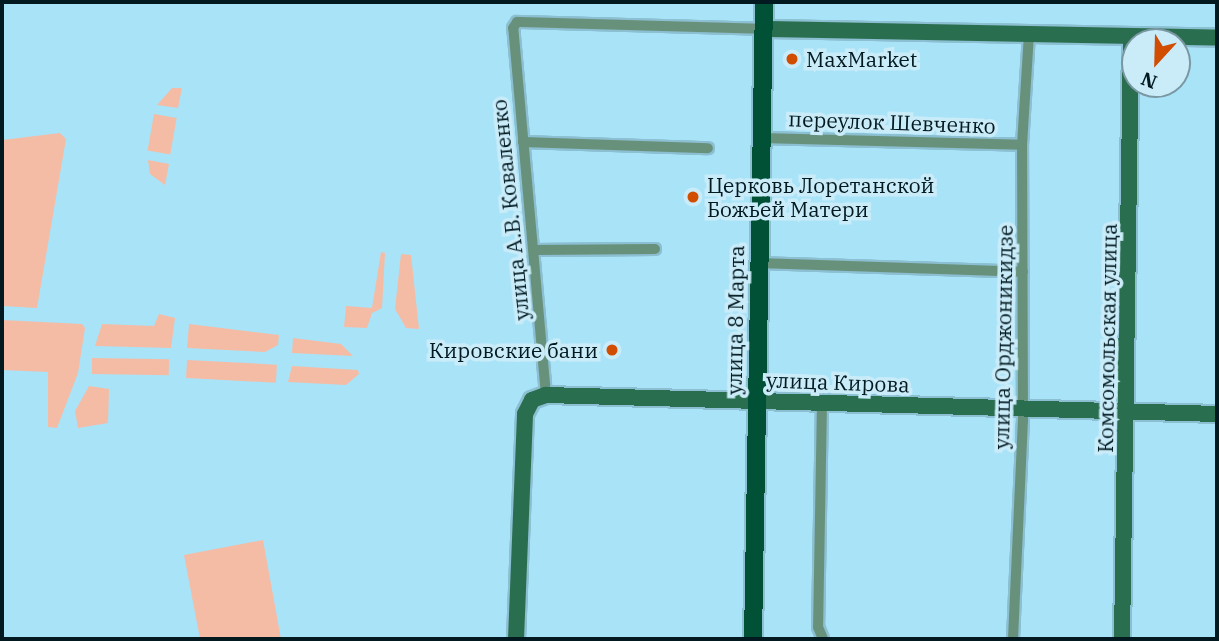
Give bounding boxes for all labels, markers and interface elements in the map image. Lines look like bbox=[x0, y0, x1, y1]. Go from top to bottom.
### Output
north arrow bbox=[1121, 28, 1191, 98]
place label: MaxMarket bbox=[806, 46, 917, 72]
marker: MaxMarket bbox=[784, 51, 800, 67]
text: N bbox=[1137, 67, 1160, 95]
street label: улица А.В. Коваленко bbox=[486, 98, 534, 322]
street label: переулок Шевченко bbox=[788, 106, 996, 138]
place label: Церковь Лоретанской Божьей Матери bbox=[707, 172, 934, 222]
marker: Церковь Лоретанской Божьей Матери bbox=[685, 189, 701, 205]
street label: Комсомольская улица bbox=[1092, 223, 1122, 453]
street label: улица Орджоникидзе bbox=[988, 225, 1018, 449]
street label: улица 8 Марта bbox=[721, 245, 749, 395]
place label: Кировские бани bbox=[429, 337, 598, 363]
marker: Кировские бани bbox=[604, 342, 620, 358]
street label: улица Кирова bbox=[766, 367, 910, 397]

